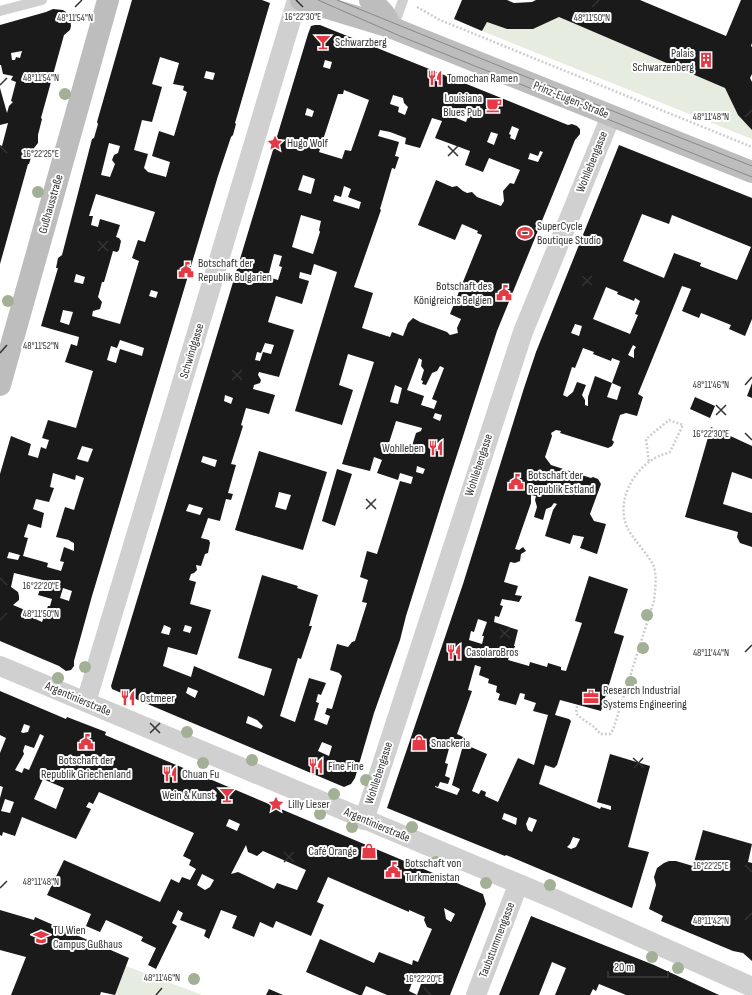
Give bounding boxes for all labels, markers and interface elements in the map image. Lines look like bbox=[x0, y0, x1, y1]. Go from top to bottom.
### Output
text: 16°22'30"E bbox=[285, 11, 321, 23]
text: 48°11'54"N bbox=[57, 12, 93, 24]
text: 48°11'50"N bbox=[574, 12, 610, 24]
bar icon: Schwarzberg bbox=[314, 33, 332, 51]
place label: Schwarzberg bbox=[335, 35, 387, 50]
place label: Palais Schwarzenberg bbox=[632, 46, 694, 75]
building icon: Palais Schwarzenberg bbox=[697, 51, 715, 69]
restaurant icon: Tomochan Ramen bbox=[426, 69, 444, 87]
place label: Tomochan Ramen bbox=[447, 71, 518, 86]
text: 48°11'54"N bbox=[23, 72, 59, 84]
street label: Prinz-Eugen-Straße bbox=[531, 78, 611, 122]
place label: Louisiana Blues Pub bbox=[443, 91, 482, 120]
cafe icon: Louisiana Blues Pub bbox=[485, 96, 503, 114]
text: 48°11'48"N bbox=[693, 111, 729, 123]
street label: Wohllebengasse bbox=[573, 129, 611, 195]
place icon: Hugo Wolf bbox=[266, 134, 284, 152]
place label: Hugo Wolf bbox=[287, 136, 329, 151]
text: 16°22'25"E bbox=[23, 148, 59, 160]
street label: Gußhausstraße bbox=[35, 173, 67, 235]
place label: SuperCycle Boutique Studio bbox=[537, 219, 601, 248]
sports icon: SuperCycle Boutique Studio bbox=[516, 224, 534, 242]
place label: Botschaft der Republik Bulgarien bbox=[198, 256, 272, 285]
public building icon: Botschaft der Republik Bulgarien bbox=[177, 261, 195, 279]
place label: Botschaft des Königreichs Belgien bbox=[414, 279, 492, 308]
public building icon: Botschaft des Königreichs Belgien bbox=[495, 284, 513, 302]
street label: Schwindgasse bbox=[177, 322, 208, 380]
text: 48°11'52"N bbox=[23, 340, 59, 352]
text: 48°11'46"N bbox=[693, 379, 729, 391]
text: 16°22'30"E bbox=[693, 428, 729, 440]
street label: Wohllebengasse bbox=[462, 432, 496, 498]
restaurant icon: Wohlleben bbox=[427, 439, 445, 457]
place label: Wohlleben bbox=[382, 441, 424, 456]
place label: Botschaft der Republik Estland bbox=[528, 468, 594, 497]
public building icon: Botschaft der Republik Estland bbox=[507, 473, 525, 491]
text: 16°22'20"E bbox=[23, 580, 59, 592]
text: 48°11'50"N bbox=[23, 608, 59, 620]
restaurant icon: CasolaroBros bbox=[445, 643, 463, 661]
place label: CasolaroBros bbox=[466, 645, 519, 660]
text: 48°11'44"N bbox=[693, 647, 729, 659]
street label: Argentinierstraße bbox=[42, 678, 113, 720]
place label: Research Industrial Systems Engineering bbox=[603, 683, 687, 712]
office icon: Research Industrial Systems Engineering bbox=[582, 688, 600, 706]
restaurant icon: Ostmeer bbox=[119, 689, 137, 707]
place label: Ostmeer bbox=[140, 691, 175, 706]
public building icon: Botschaft der Republik Griechenland bbox=[77, 733, 95, 751]
shop icon: Snackeria bbox=[410, 734, 428, 752]
place label: Snackeria bbox=[431, 736, 471, 751]
street label: Wohllebengasse bbox=[362, 740, 396, 806]
place label: Botschaft der Republik Griechenland bbox=[41, 753, 131, 782]
restaurant icon: Fine Fine bbox=[307, 757, 325, 775]
place label: Fine Fine bbox=[328, 759, 364, 774]
restaurant icon: Chuan Fu bbox=[161, 765, 179, 783]
place label: Chuan Fu bbox=[182, 767, 219, 782]
bar icon: Wein & Kunst bbox=[218, 786, 236, 804]
place label: Wein & Kunst bbox=[162, 788, 215, 803]
place icon: Lilly Lieser bbox=[267, 795, 285, 813]
place label: Lilly Lieser bbox=[288, 797, 330, 812]
street label: Argentinierstraße bbox=[341, 804, 412, 846]
shop icon: Café Orange bbox=[360, 842, 378, 860]
place label: Café Orange bbox=[308, 844, 357, 859]
place label: Botschaft von Turkmenistan bbox=[405, 856, 461, 885]
text: 16°22'25"E bbox=[693, 860, 729, 872]
public building icon: Botschaft von Turkmenistan bbox=[384, 861, 402, 879]
text: 48°11'48"N bbox=[23, 876, 59, 888]
street label: Taubstummengasse bbox=[476, 900, 518, 980]
text: 48°11'42"N bbox=[693, 915, 729, 927]
place label: TU Wien Campus Gußhaus bbox=[53, 923, 122, 952]
school or university icon: TU Wien Campus Gußhaus bbox=[32, 928, 50, 946]
scale bar bbox=[608, 953, 668, 979]
text: 20 m bbox=[614, 960, 634, 975]
text: 48°11'46"N bbox=[144, 972, 180, 984]
text: 16°22'20"E bbox=[406, 973, 442, 985]

